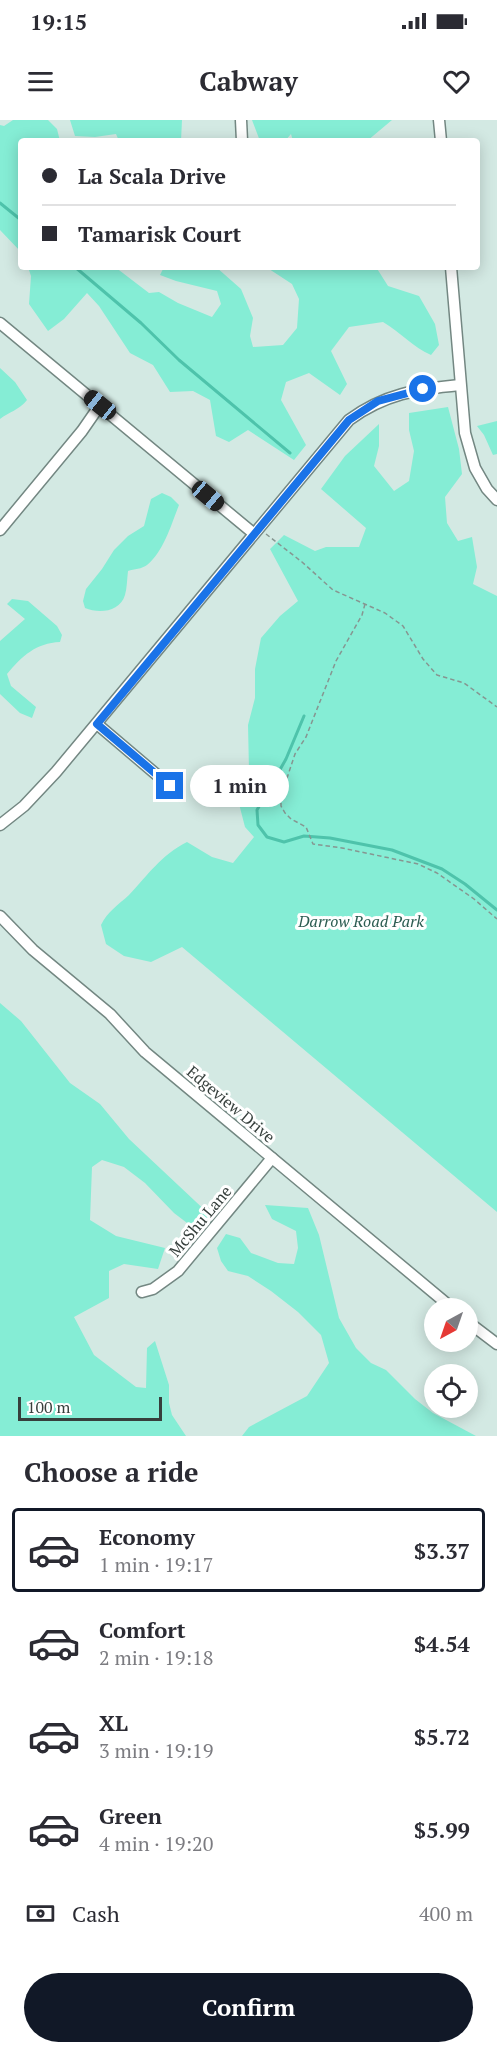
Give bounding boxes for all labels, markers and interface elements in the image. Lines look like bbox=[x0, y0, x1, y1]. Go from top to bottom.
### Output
text: 19:15 bbox=[30, 7, 87, 36]
text: Cabway bbox=[199, 63, 298, 99]
icon: menu bbox=[24, 65, 57, 98]
icon: heart bbox=[440, 65, 473, 98]
text: La Scala Drive bbox=[78, 161, 226, 190]
text: Tamarisk Court bbox=[78, 219, 241, 248]
route start bbox=[409, 375, 436, 402]
car bbox=[80, 387, 120, 423]
car bbox=[188, 478, 228, 514]
callout: 1 min bbox=[191, 765, 290, 807]
route end bbox=[156, 772, 183, 799]
text: 1 min bbox=[212, 772, 267, 799]
park label: Darrow Road Park bbox=[297, 910, 424, 932]
street label: Edgeview Drive bbox=[182, 1061, 280, 1147]
street label: McShu Lane bbox=[164, 1181, 236, 1261]
north arrow bbox=[424, 1298, 478, 1352]
map controls bbox=[424, 1298, 478, 1418]
button: locate bbox=[424, 1364, 478, 1418]
scale bar bbox=[18, 1394, 162, 1422]
text: 100 m bbox=[27, 1396, 70, 1418]
text: Choose a ride bbox=[24, 1454, 199, 1490]
text: Economy bbox=[99, 1522, 195, 1551]
icon: car bbox=[27, 1523, 81, 1577]
text: $3.37 bbox=[414, 1536, 470, 1565]
text: 1 min · 19:17 bbox=[99, 1551, 213, 1578]
text: Comfort bbox=[99, 1615, 185, 1644]
icon: car bbox=[27, 1616, 81, 1670]
text: $4.54 bbox=[414, 1629, 470, 1658]
text: 2 min · 19:18 bbox=[99, 1644, 213, 1671]
text: XL bbox=[99, 1708, 128, 1737]
icon: car bbox=[27, 1709, 81, 1763]
text: $5.72 bbox=[414, 1722, 470, 1751]
text: 3 min · 19:19 bbox=[99, 1737, 213, 1764]
text: Green bbox=[99, 1801, 162, 1830]
icon: car bbox=[27, 1802, 81, 1856]
text: $5.99 bbox=[414, 1815, 470, 1844]
text: 4 min · 19:20 bbox=[99, 1830, 213, 1857]
icon: cash bbox=[24, 1897, 57, 1930]
text: Cash bbox=[72, 1899, 120, 1928]
text: 400 m bbox=[419, 1900, 473, 1927]
button: Confirm bbox=[24, 1973, 473, 2042]

